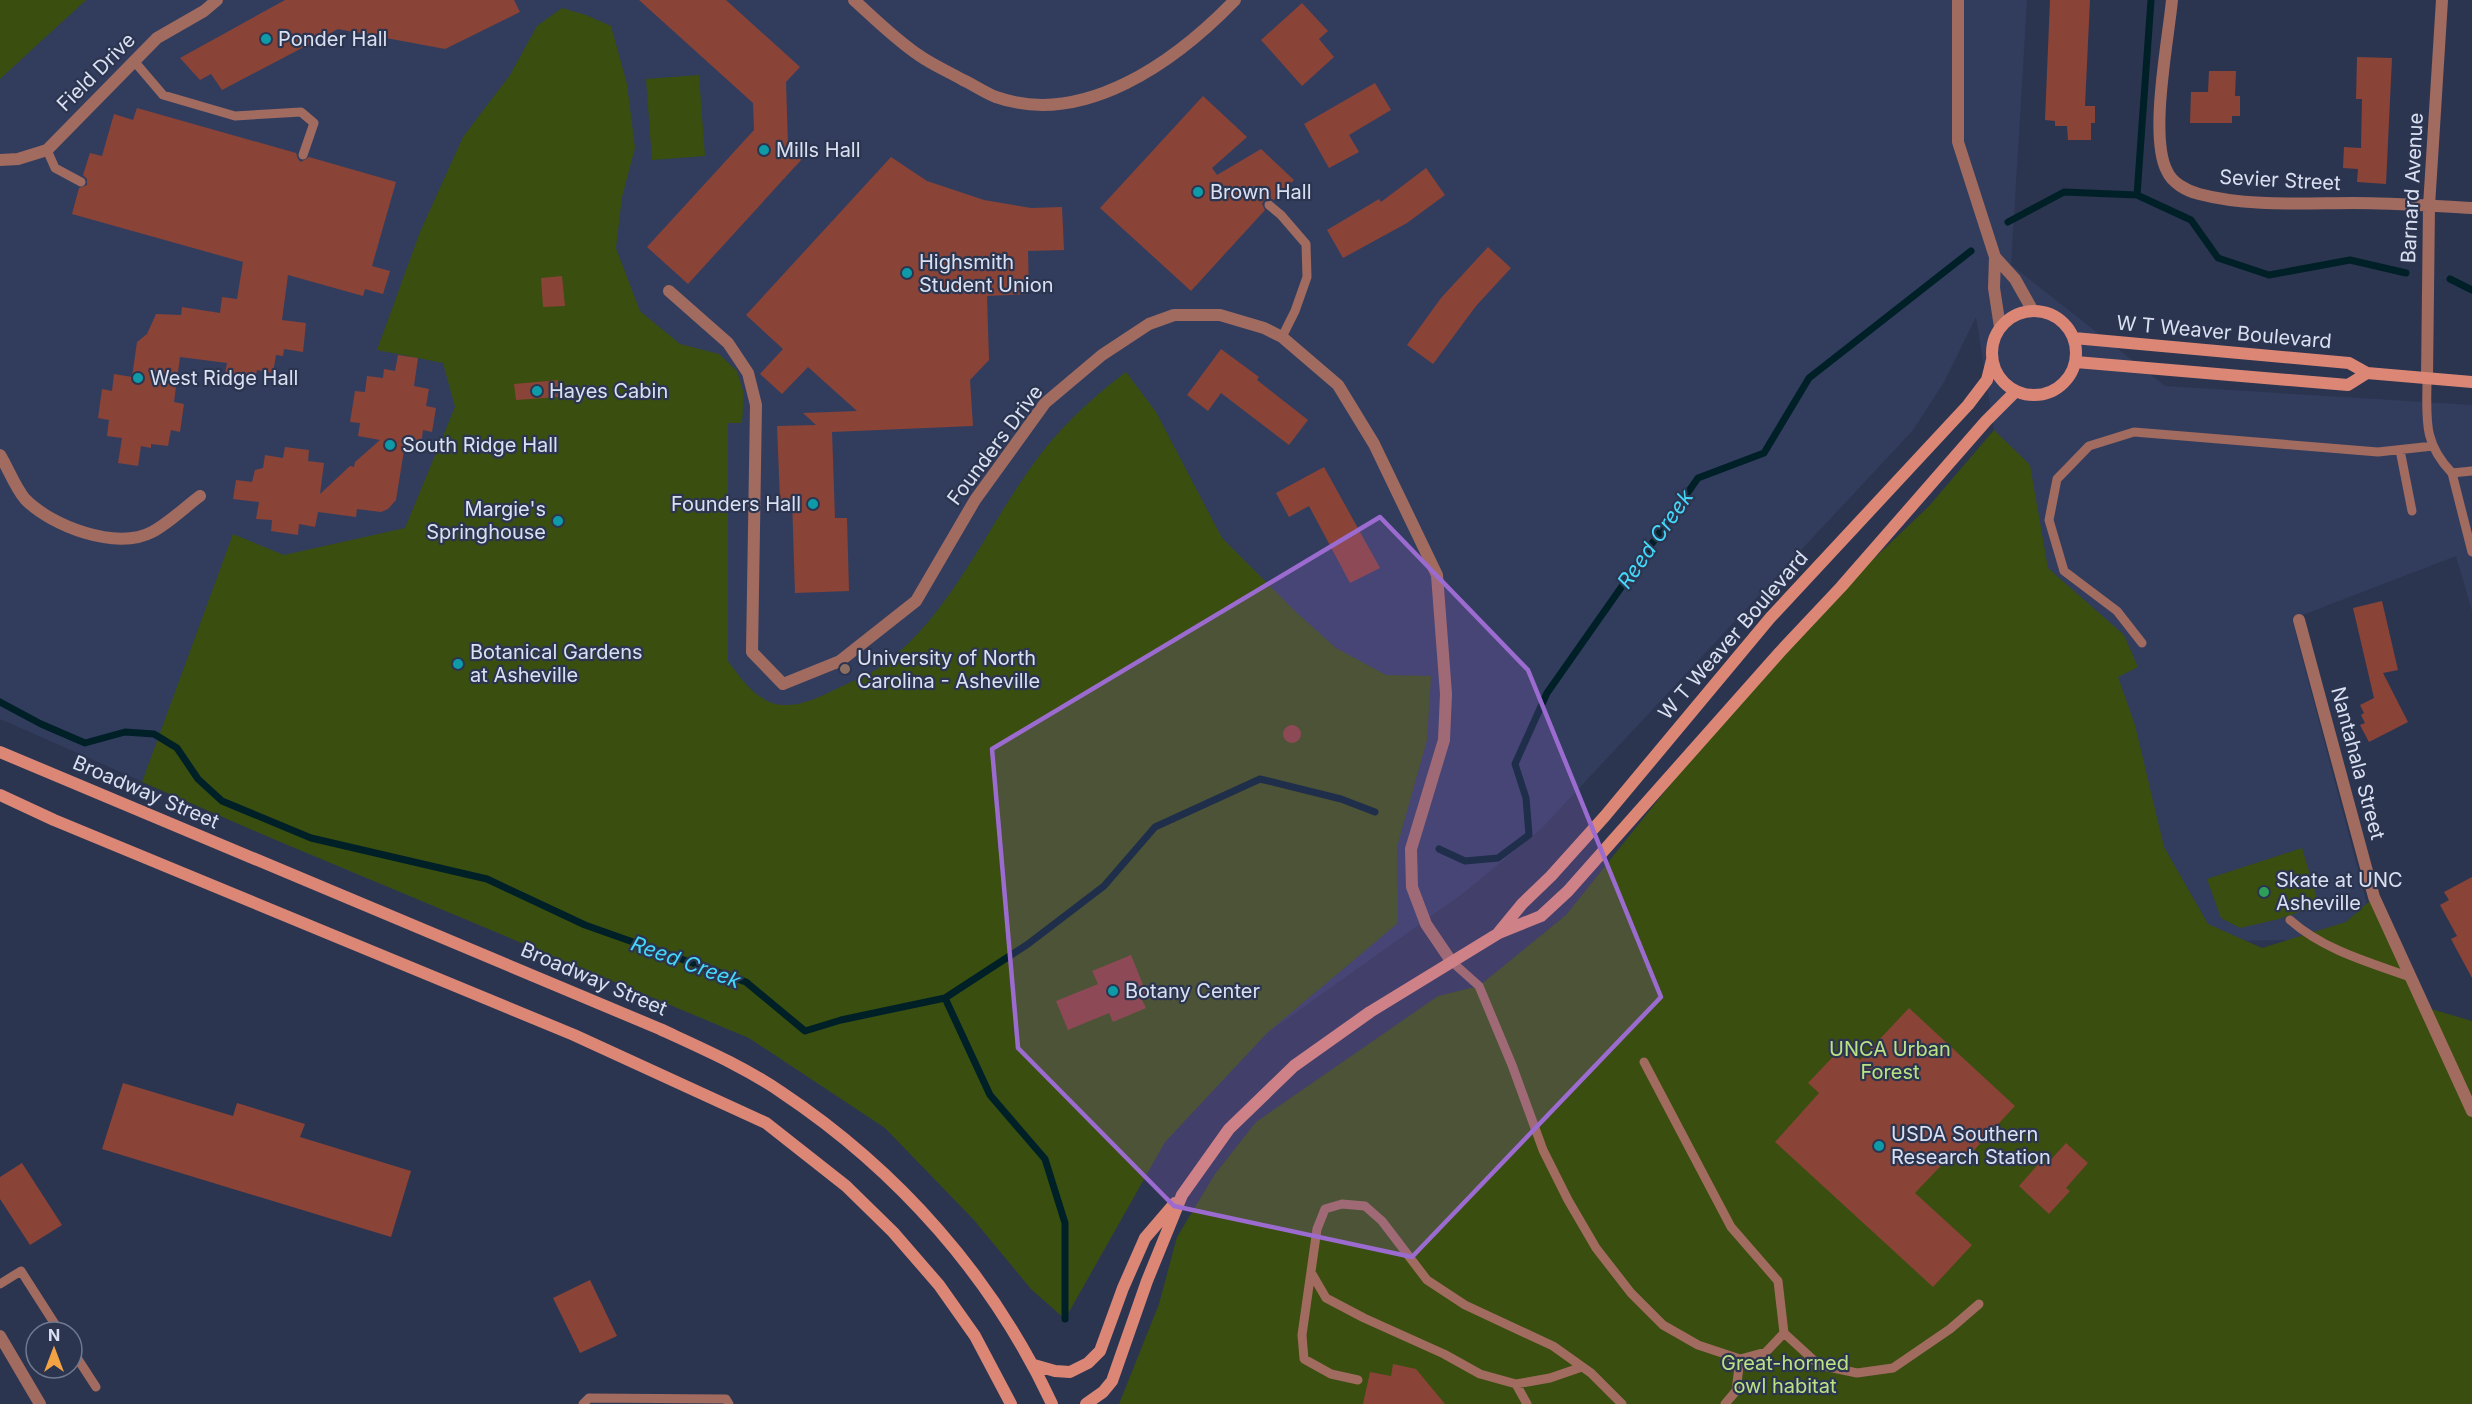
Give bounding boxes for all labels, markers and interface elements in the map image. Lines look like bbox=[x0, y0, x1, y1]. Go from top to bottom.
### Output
place label: Ponder Hall bbox=[278, 27, 387, 51]
street label: Field Drive bbox=[52, 28, 140, 116]
marker: Ponder Hall bbox=[259, 32, 273, 46]
street label: Barnard Avenue bbox=[2396, 112, 2428, 264]
place label: Mills Hall bbox=[776, 138, 861, 162]
marker: Mills Hall bbox=[757, 143, 771, 157]
street label: Sevier Street bbox=[2219, 165, 2342, 195]
place label: Brown Hall bbox=[1210, 180, 1312, 204]
marker: Brown Hall bbox=[1191, 185, 1205, 199]
place label: Highsmith Student Union bbox=[919, 250, 1053, 297]
marker: Highsmith Student Union bbox=[900, 266, 914, 280]
street label: W T Weaver Boulevard bbox=[2115, 311, 2333, 353]
place label: West Ridge Hall bbox=[150, 366, 298, 390]
marker: West Ridge Hall bbox=[131, 371, 145, 385]
place label: Hayes Cabin bbox=[549, 379, 668, 403]
street label: Founders Drive bbox=[942, 380, 1048, 510]
marker: Hayes Cabin bbox=[530, 384, 544, 398]
place label: South Ridge Hall bbox=[402, 433, 558, 457]
marker: South Ridge Hall bbox=[383, 438, 397, 452]
water label: Reed Creek bbox=[1612, 484, 1698, 593]
place label: Founders Hall bbox=[671, 492, 801, 516]
place label: Margie's Springhouse bbox=[426, 497, 546, 544]
marker: Founders Hall bbox=[806, 497, 820, 511]
marker: Margie's Springhouse bbox=[551, 514, 565, 528]
street label: W T Weaver Boulevard bbox=[1653, 546, 1813, 724]
place label: Botanical Gardens at Asheville bbox=[470, 640, 643, 687]
place label: University of North Carolina - Asheville bbox=[857, 646, 1040, 693]
marker: Botanical Gardens at Asheville bbox=[451, 657, 465, 671]
marker: University of North Carolina - Asheville bbox=[838, 662, 852, 676]
street label: Nantahala Street bbox=[2326, 684, 2390, 842]
street label: Broadway Street bbox=[69, 750, 223, 834]
place label: Skate at UNC Asheville bbox=[2276, 868, 2403, 915]
marker: Skate at UNC Asheville bbox=[2257, 885, 2271, 899]
water label: Reed Creek bbox=[628, 931, 745, 994]
street label: Broadway Street bbox=[517, 937, 671, 1021]
place label: Botany Center bbox=[1125, 979, 1260, 1003]
marker: Botany Center bbox=[1106, 984, 1120, 998]
park label: UNCA Urban Forest bbox=[1829, 1037, 1951, 1084]
place label: USDA Southern Research Station bbox=[1891, 1122, 2051, 1169]
marker: USDA Southern Research Station bbox=[1872, 1139, 1886, 1153]
north arrow bbox=[24, 1320, 84, 1380]
text: N bbox=[48, 1325, 60, 1345]
park label: Great-horned owl habitat bbox=[1721, 1351, 1849, 1398]

